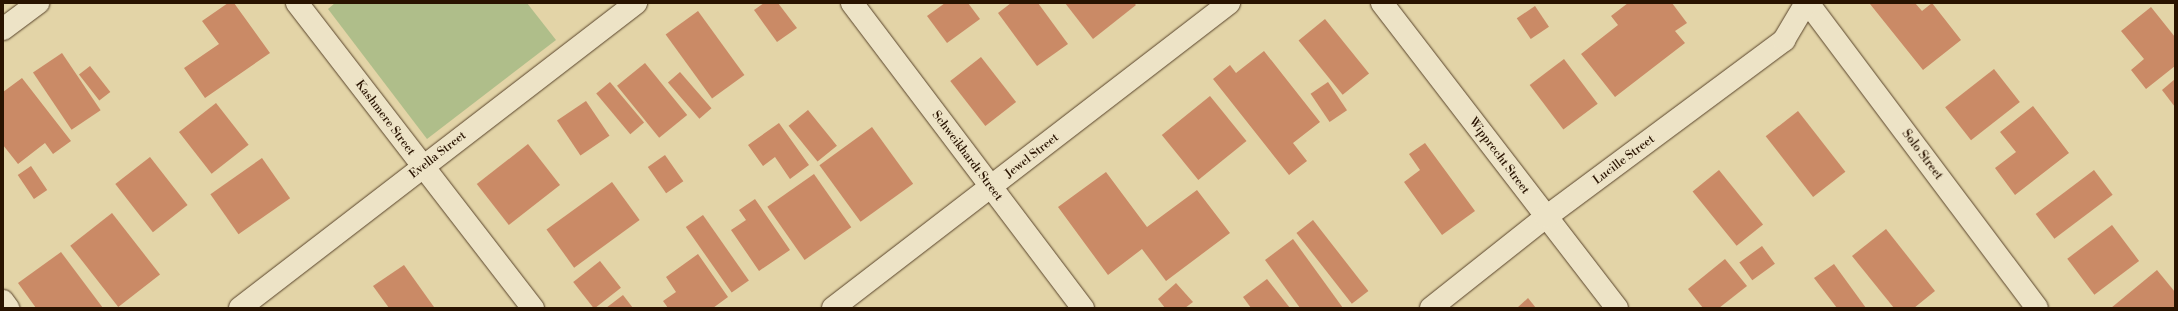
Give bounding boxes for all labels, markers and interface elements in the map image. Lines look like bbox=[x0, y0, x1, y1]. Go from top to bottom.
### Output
street label: Kashmere Street bbox=[352, 78, 418, 158]
street label: Schweikhardt Street bbox=[928, 108, 1006, 204]
street label: Wipprecht Street bbox=[1466, 115, 1532, 197]
street label: Solo Street bbox=[1898, 127, 1946, 183]
street label: Evella Street bbox=[407, 128, 469, 182]
street label: Jewel Street bbox=[1002, 131, 1062, 181]
street label: Lucille Street bbox=[1591, 132, 1657, 188]

